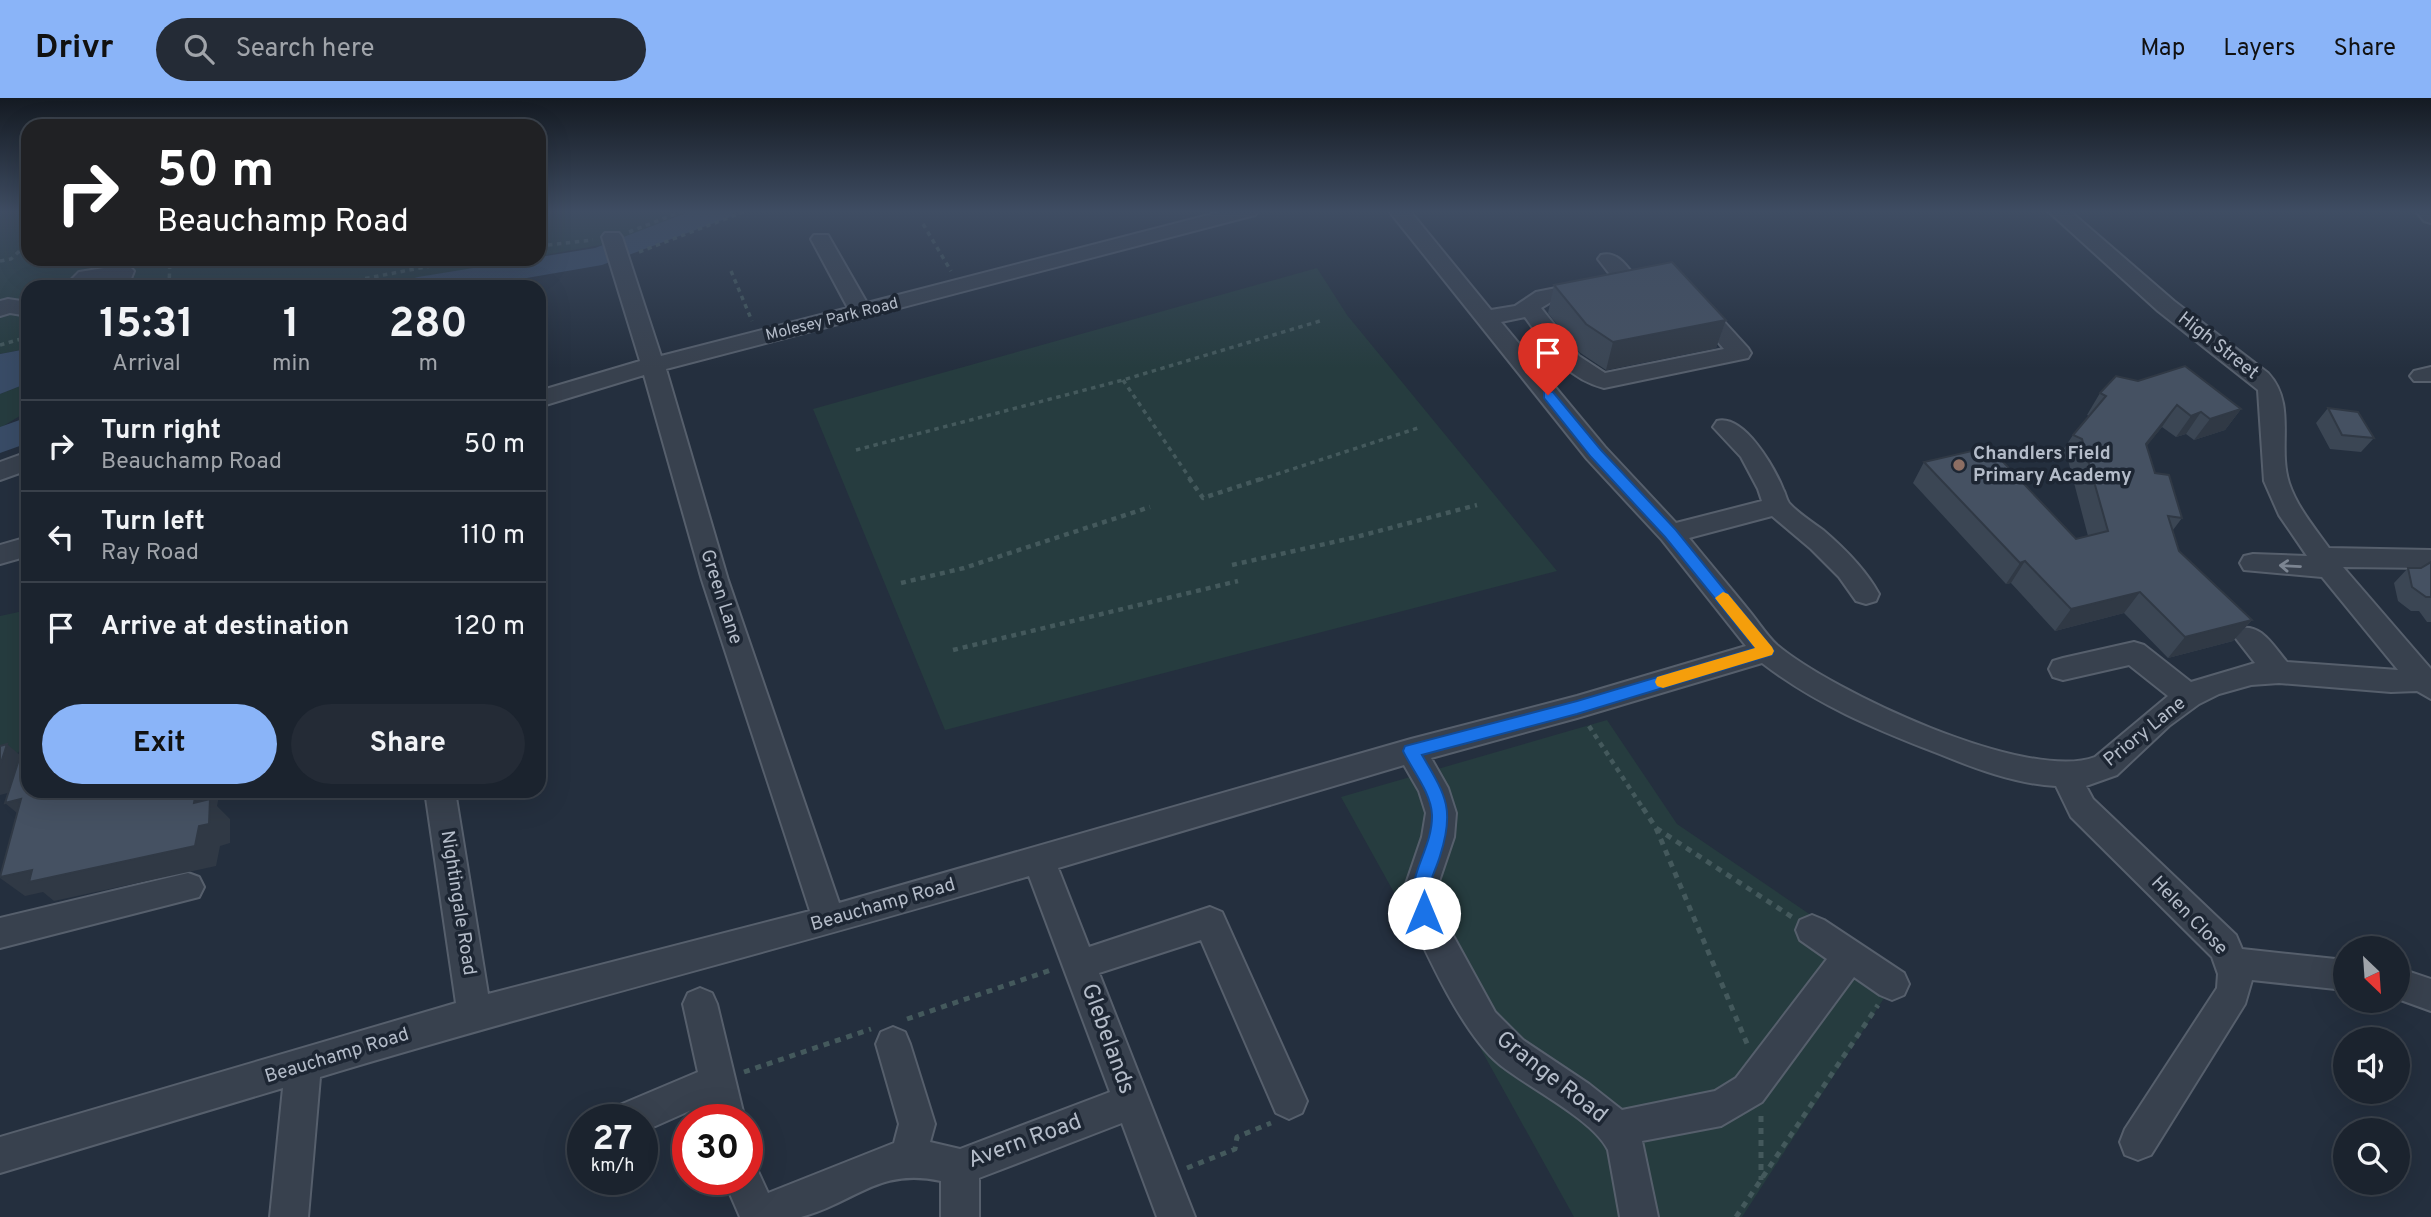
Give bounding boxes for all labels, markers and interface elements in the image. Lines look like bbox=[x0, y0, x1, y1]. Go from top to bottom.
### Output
search box bbox=[156, 18, 646, 81]
text: Drivr bbox=[35, 28, 114, 70]
icon: search bbox=[180, 30, 218, 68]
text: Search here bbox=[236, 33, 375, 66]
text: Map bbox=[2140, 34, 2185, 64]
text: Layers bbox=[2223, 34, 2295, 64]
text: Share bbox=[2333, 34, 2396, 64]
text: 50 m bbox=[157, 142, 274, 204]
icon: right bbox=[42, 147, 133, 238]
text: Beauchamp Road bbox=[157, 203, 409, 243]
street label: Molesey Park Road bbox=[764, 294, 900, 346]
text: 15:31 bbox=[99, 299, 194, 352]
text: 1 bbox=[283, 299, 300, 352]
text: 280 bbox=[389, 299, 468, 352]
street label: High Street bbox=[2173, 307, 2263, 385]
pin bbox=[1518, 323, 1578, 395]
icon: arrive bbox=[1529, 334, 1567, 372]
text: Arrival bbox=[112, 350, 181, 379]
text: min bbox=[272, 350, 310, 379]
text: m bbox=[418, 350, 438, 379]
text: Turn right bbox=[101, 415, 221, 448]
icon: right bbox=[42, 427, 80, 465]
text: 50 m bbox=[464, 429, 525, 462]
place label: Chandlers Field Primary Academy bbox=[1973, 442, 2132, 488]
text: Beauchamp Road bbox=[101, 448, 282, 477]
marker: Chandlers Field Primary Academy bbox=[1951, 457, 1967, 473]
text: Turn left bbox=[101, 506, 205, 539]
icon: left bbox=[42, 518, 80, 556]
text: 110 m bbox=[461, 520, 525, 553]
text: Ray Road bbox=[101, 539, 199, 568]
street label: Green Lane bbox=[694, 547, 748, 647]
one-way arrow bbox=[2280, 559, 2302, 572]
icon: arrive bbox=[42, 609, 80, 647]
text: Arrive at destination bbox=[101, 611, 349, 644]
text: 120 m bbox=[455, 611, 525, 644]
street label: Priory Lane bbox=[2099, 692, 2191, 772]
button: Exit bbox=[42, 704, 277, 784]
button: Share bbox=[291, 704, 525, 784]
street label: Nightingale Road bbox=[435, 829, 481, 977]
street label: Helen Close bbox=[2145, 871, 2233, 961]
street label: Beauchamp Road bbox=[808, 873, 958, 937]
position arrow bbox=[1387, 876, 1461, 950]
north arrow bbox=[2333, 936, 2410, 1013]
map controls bbox=[2333, 936, 2410, 1195]
street label: Glebelands bbox=[1074, 980, 1140, 1098]
street label: Beauchamp Road bbox=[262, 1023, 412, 1089]
street label: Grange Road bbox=[1489, 1025, 1613, 1131]
button: sound bbox=[2333, 1027, 2410, 1104]
speed limit sign: 30 bbox=[672, 1104, 763, 1195]
street label: Avern Road bbox=[964, 1108, 1086, 1176]
text: 27 bbox=[593, 1118, 632, 1162]
button: search bbox=[2333, 1118, 2410, 1195]
text: km/h bbox=[591, 1155, 634, 1178]

